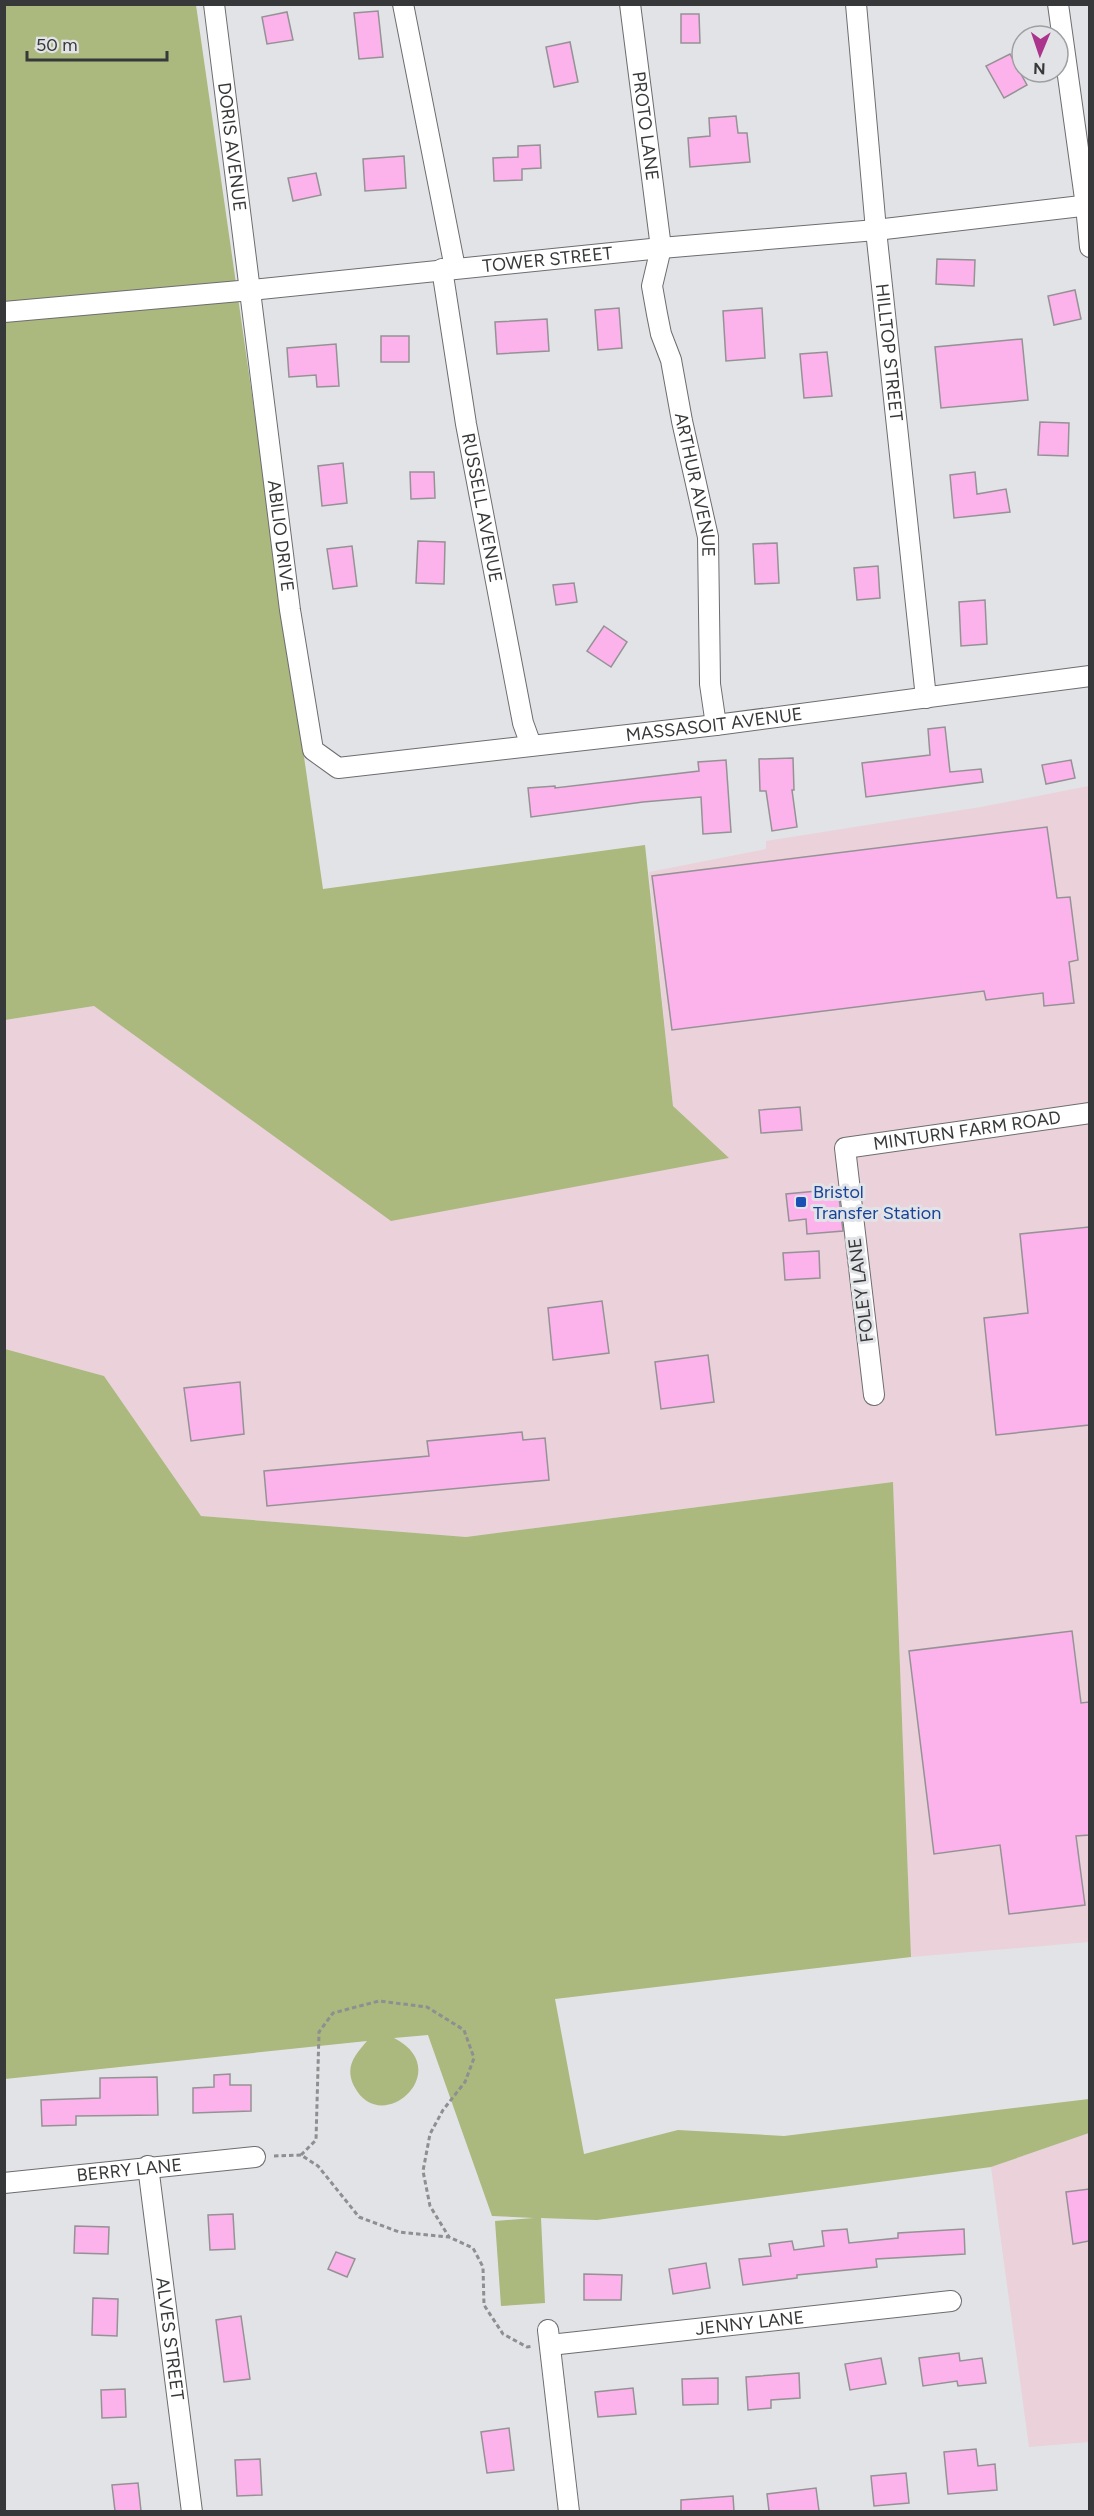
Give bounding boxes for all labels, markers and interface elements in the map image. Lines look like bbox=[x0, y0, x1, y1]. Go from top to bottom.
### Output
scale bar bbox=[27, 24, 166, 62]
north arrow bbox=[1010, 24, 1070, 84]
text: 50 m bbox=[36, 34, 78, 56]
text: N bbox=[1033, 59, 1046, 78]
street label: PROTO LANE bbox=[628, 70, 663, 182]
street label: DORIS AVENUE bbox=[213, 81, 251, 213]
street label: TOWER STREET bbox=[481, 242, 614, 277]
street label: HILLTOP STREET bbox=[871, 283, 907, 422]
street label: ARTHUR AVENUE bbox=[670, 411, 719, 557]
street label: RUSSELL AVENUE bbox=[457, 431, 507, 584]
street label: ABILIO DRIVE bbox=[263, 479, 299, 593]
street label: MASSASOIT AVENUE bbox=[625, 703, 804, 746]
street label: MINTURN FARM ROAD bbox=[872, 1106, 1062, 1155]
place label: Bristol Transfer Station bbox=[813, 1181, 941, 1224]
marker: Bristol Transfer Station bbox=[794, 1195, 808, 1209]
street label: FOLEY LANE bbox=[844, 1236, 878, 1344]
street label: BERRY LANE bbox=[76, 2154, 183, 2186]
street label: ALVES STREET bbox=[151, 2276, 189, 2401]
street label: JENNY LANE bbox=[694, 2306, 805, 2340]

